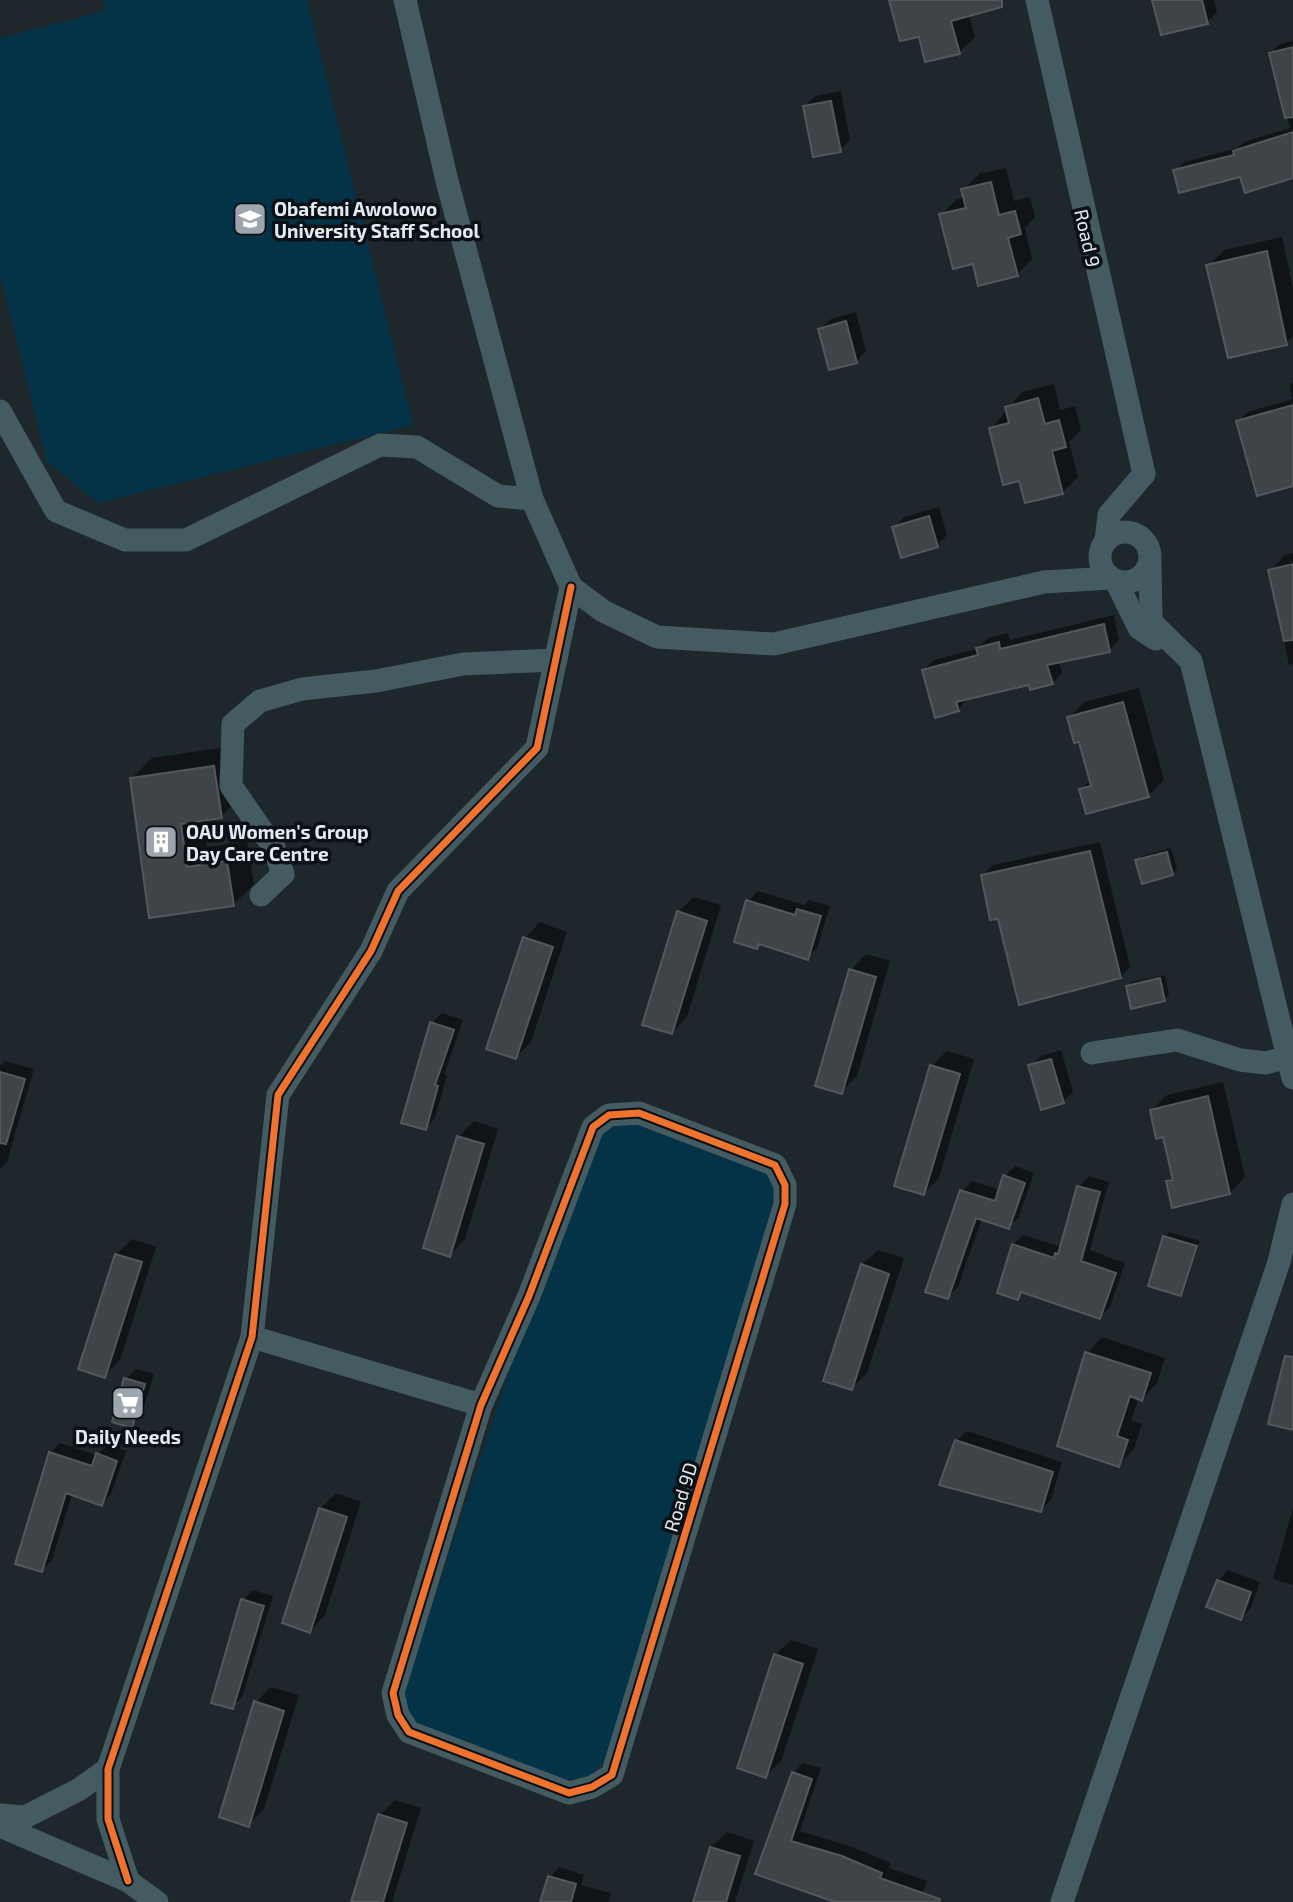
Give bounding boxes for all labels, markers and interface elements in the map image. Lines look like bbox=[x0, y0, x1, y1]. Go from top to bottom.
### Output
place label: Obafemi Awolowo University Staff School bbox=[274, 197, 481, 243]
school or university icon: Obafemi Awolowo University Staff School bbox=[231, 200, 269, 238]
street label: Road 9 bbox=[1070, 207, 1106, 269]
place label: OAU Women's Group Day Care Centre bbox=[186, 820, 369, 866]
building icon: OAU Women's Group Day Care Centre bbox=[142, 823, 180, 861]
supermarket icon: Daily Needs bbox=[109, 1384, 147, 1422]
place label: Daily Needs bbox=[75, 1425, 181, 1449]
street label: Road 9D bbox=[659, 1459, 701, 1535]

